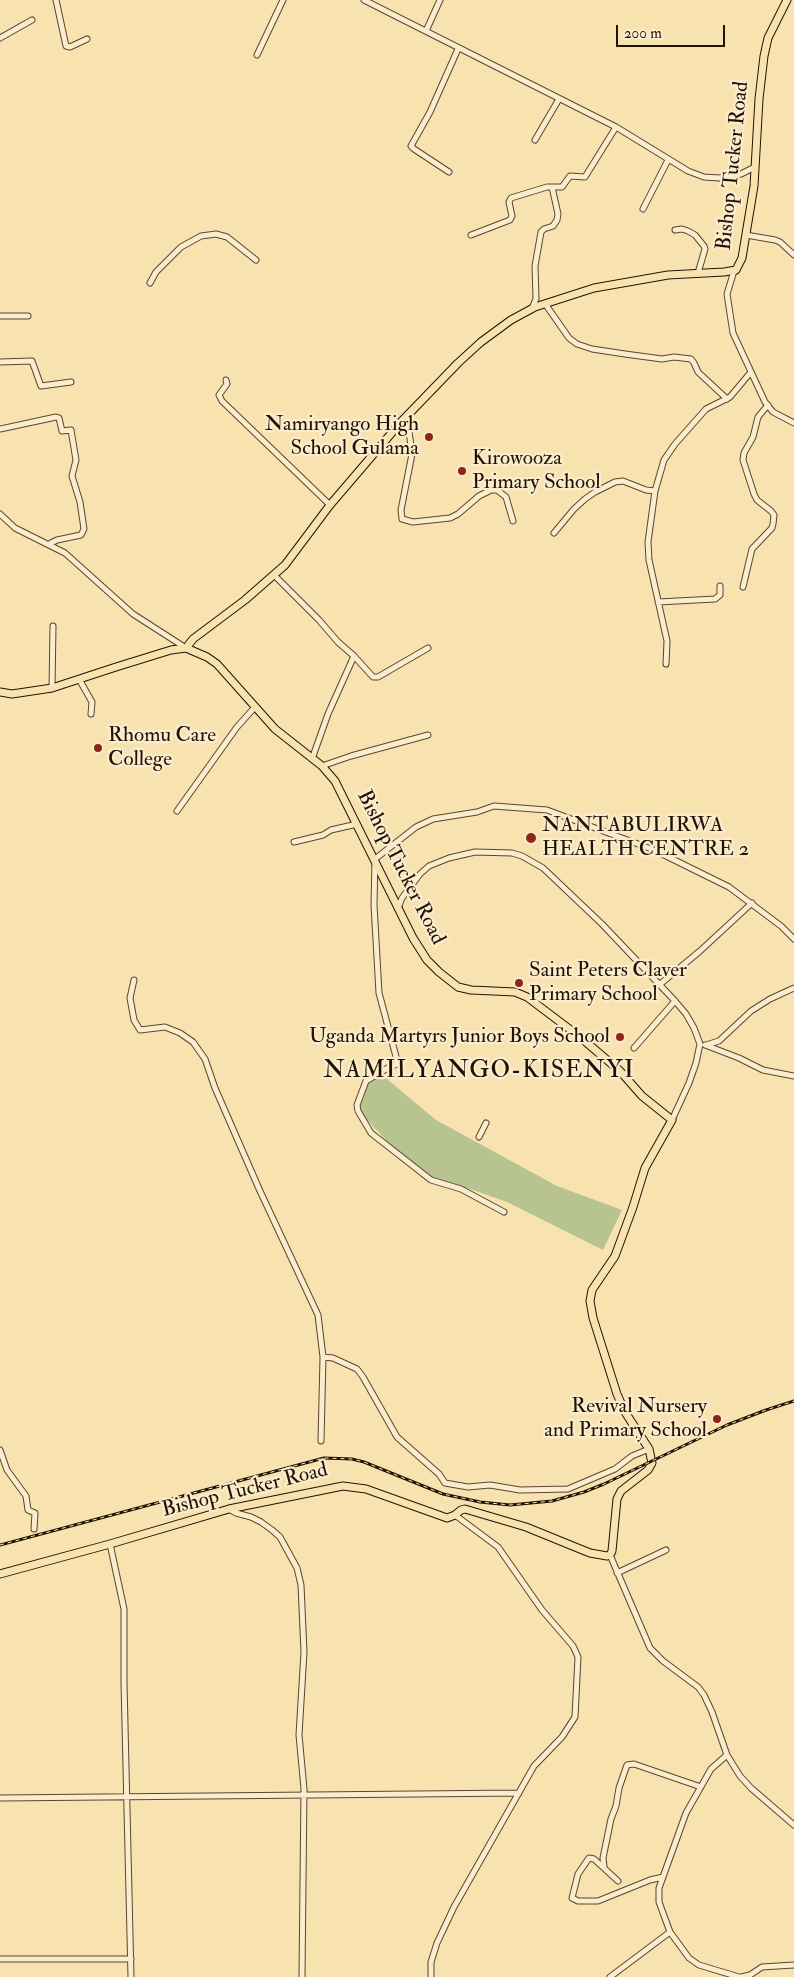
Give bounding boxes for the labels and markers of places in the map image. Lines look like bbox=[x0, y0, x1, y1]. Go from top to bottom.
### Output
place label: Namiryango High School Gulama bbox=[265, 412, 419, 462]
marker: Namiryango High School Gulama bbox=[423, 431, 435, 443]
place label: Kirowooza Primary School bbox=[472, 446, 601, 496]
marker: Kirowooza Primary School bbox=[456, 465, 468, 477]
place label: Rhomu Care College bbox=[108, 723, 216, 773]
marker: Rhomu Care College bbox=[92, 742, 104, 754]
place label: NANTABULIRWA HEALTH CENTRE 2 bbox=[542, 813, 749, 863]
marker: NANTABULIRWA HEALTH CENTRE 2 bbox=[524, 831, 538, 845]
place label: Saint Peters Claver Primary School bbox=[529, 958, 687, 1008]
marker: Saint Peters Claver Primary School bbox=[513, 977, 525, 989]
place label: Uganda Martyrs Junior Boys School bbox=[309, 1024, 610, 1050]
marker: Uganda Martyrs Junior Boys School bbox=[614, 1031, 626, 1043]
place label: Revival Nursery and Primary School bbox=[544, 1394, 707, 1444]
marker: Revival Nursery and Primary School bbox=[711, 1413, 723, 1425]

